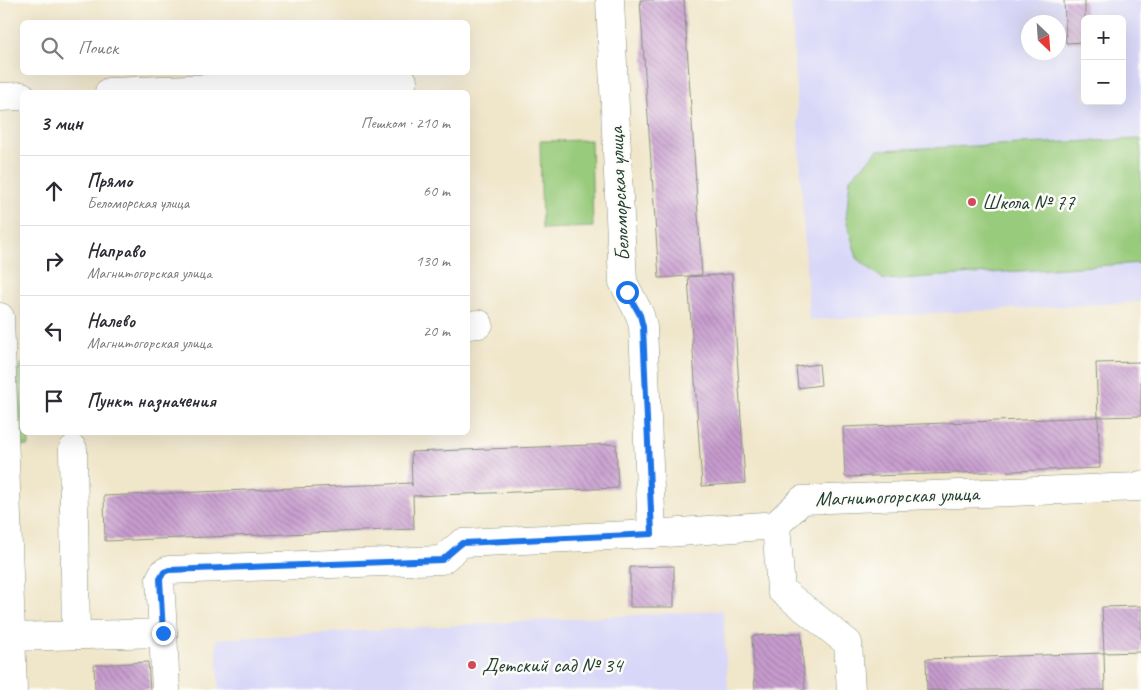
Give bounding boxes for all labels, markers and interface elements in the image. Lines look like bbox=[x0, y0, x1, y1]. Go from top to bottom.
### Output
north arrow bbox=[1021, 15, 1066, 60]
map controls bbox=[1081, 15, 1126, 105]
button: + bbox=[1081, 15, 1126, 60]
search box bbox=[20, 20, 470, 75]
icon: search bbox=[38, 34, 66, 62]
text: Поиск bbox=[78, 36, 118, 60]
button: − bbox=[1081, 60, 1126, 105]
text: 3 мин bbox=[40, 110, 83, 136]
text: Пешком · 210 m bbox=[361, 113, 450, 133]
street label: Беломорская улица bbox=[602, 125, 635, 262]
text: Прямо bbox=[87, 169, 132, 193]
icon: ahead bbox=[40, 177, 68, 205]
text: 60 m bbox=[423, 181, 450, 201]
place label: Школа № 77 bbox=[982, 189, 1076, 215]
text: Беломорская улица bbox=[87, 193, 189, 213]
marker: Школа № 77 bbox=[966, 196, 978, 208]
text: Направо bbox=[87, 239, 145, 263]
icon: right bbox=[40, 247, 68, 275]
text: 130 m bbox=[416, 251, 450, 271]
text: Магнитогорская улица bbox=[87, 263, 212, 283]
route start bbox=[616, 281, 639, 304]
text: Налево bbox=[87, 309, 135, 333]
icon: left bbox=[40, 317, 68, 345]
text: 20 m bbox=[423, 321, 450, 341]
text: Магнитогорская улица bbox=[87, 333, 212, 353]
icon: arrive bbox=[40, 387, 68, 415]
text: Пункт назначения bbox=[87, 389, 216, 413]
street label: Магнитогорская улица bbox=[815, 480, 982, 512]
route end bbox=[152, 622, 175, 645]
place label: Детский сад № 34 bbox=[482, 652, 625, 678]
marker: Детский сад № 34 bbox=[466, 659, 478, 671]

